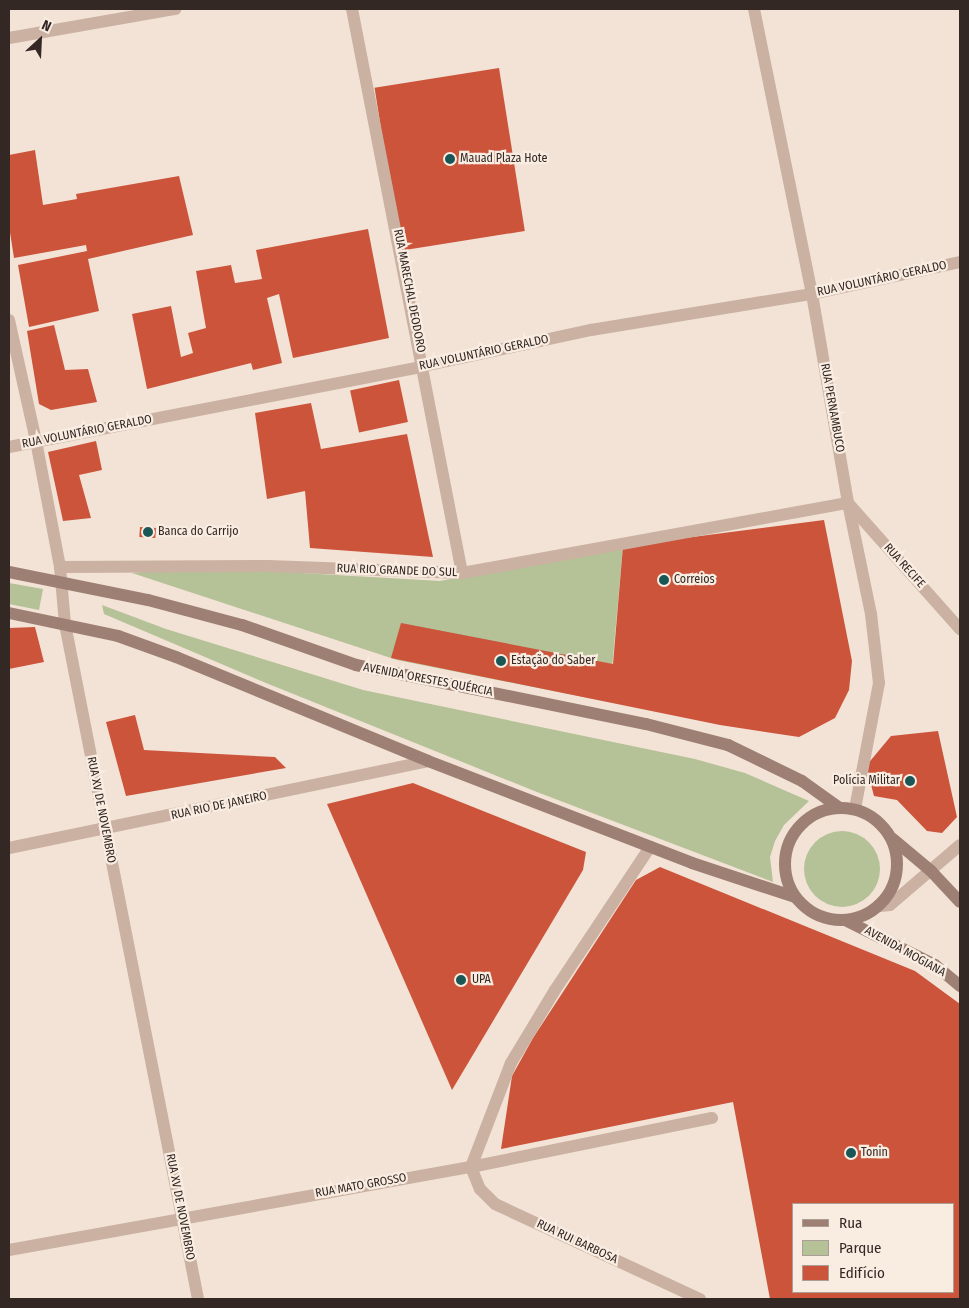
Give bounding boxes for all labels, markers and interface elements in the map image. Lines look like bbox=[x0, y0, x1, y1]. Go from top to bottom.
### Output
north arrow bbox=[15, 15, 65, 65]
text: N bbox=[39, 16, 54, 35]
place label: Mauad Plaza Hote bbox=[460, 152, 548, 166]
marker: Mauad Plaza Hote bbox=[444, 153, 456, 165]
street label: RUA MARECHAL DEODORO bbox=[390, 228, 428, 354]
street label: RUA VOLUNTÁRIO GERALDO bbox=[816, 258, 948, 300]
street label: RUA VOLUNTÁRIO GERALDO bbox=[418, 332, 550, 374]
street label: RUA PERNAMBUCO bbox=[817, 362, 847, 454]
street label: RUA VOLUNTÁRIO GERALDO bbox=[21, 412, 153, 452]
place label: Banca do Carrijo bbox=[158, 525, 239, 539]
marker: Banca do Carrijo bbox=[142, 526, 154, 538]
street label: RUA RECIFE bbox=[880, 541, 928, 591]
street label: RUA RIO GRANDE DO SUL bbox=[336, 562, 458, 580]
place label: Correios bbox=[674, 573, 715, 587]
marker: Correios bbox=[658, 574, 670, 586]
place label: Estação do Saber bbox=[511, 654, 595, 668]
marker: Estação do Saber bbox=[495, 655, 507, 667]
street label: AVENIDA ORESTES QUÉRCIA bbox=[362, 660, 494, 700]
street label: RUA XV DE NOVEMBRO bbox=[84, 755, 118, 865]
place label: Polícia Militar bbox=[833, 774, 900, 788]
marker: Polícia Militar bbox=[904, 775, 916, 787]
street label: RUA RIO DE JANEIRO bbox=[170, 789, 268, 823]
street label: AVENIDA MOGIANA bbox=[862, 924, 948, 980]
marker: UPA bbox=[454, 973, 468, 987]
place label: UPA bbox=[472, 973, 491, 987]
place label: Tonin bbox=[861, 1146, 888, 1160]
marker: Tonin bbox=[845, 1147, 857, 1159]
street label: RUA XV DE NOVEMBRO bbox=[163, 1152, 197, 1262]
street label: RUA MATO GROSSO bbox=[314, 1171, 408, 1201]
legend bbox=[792, 1203, 954, 1293]
text: Rua bbox=[839, 1214, 862, 1232]
street label: RUA RUI BARBOSA bbox=[534, 1217, 620, 1267]
text: Parque bbox=[839, 1239, 882, 1257]
text: Edifício bbox=[839, 1264, 885, 1282]

